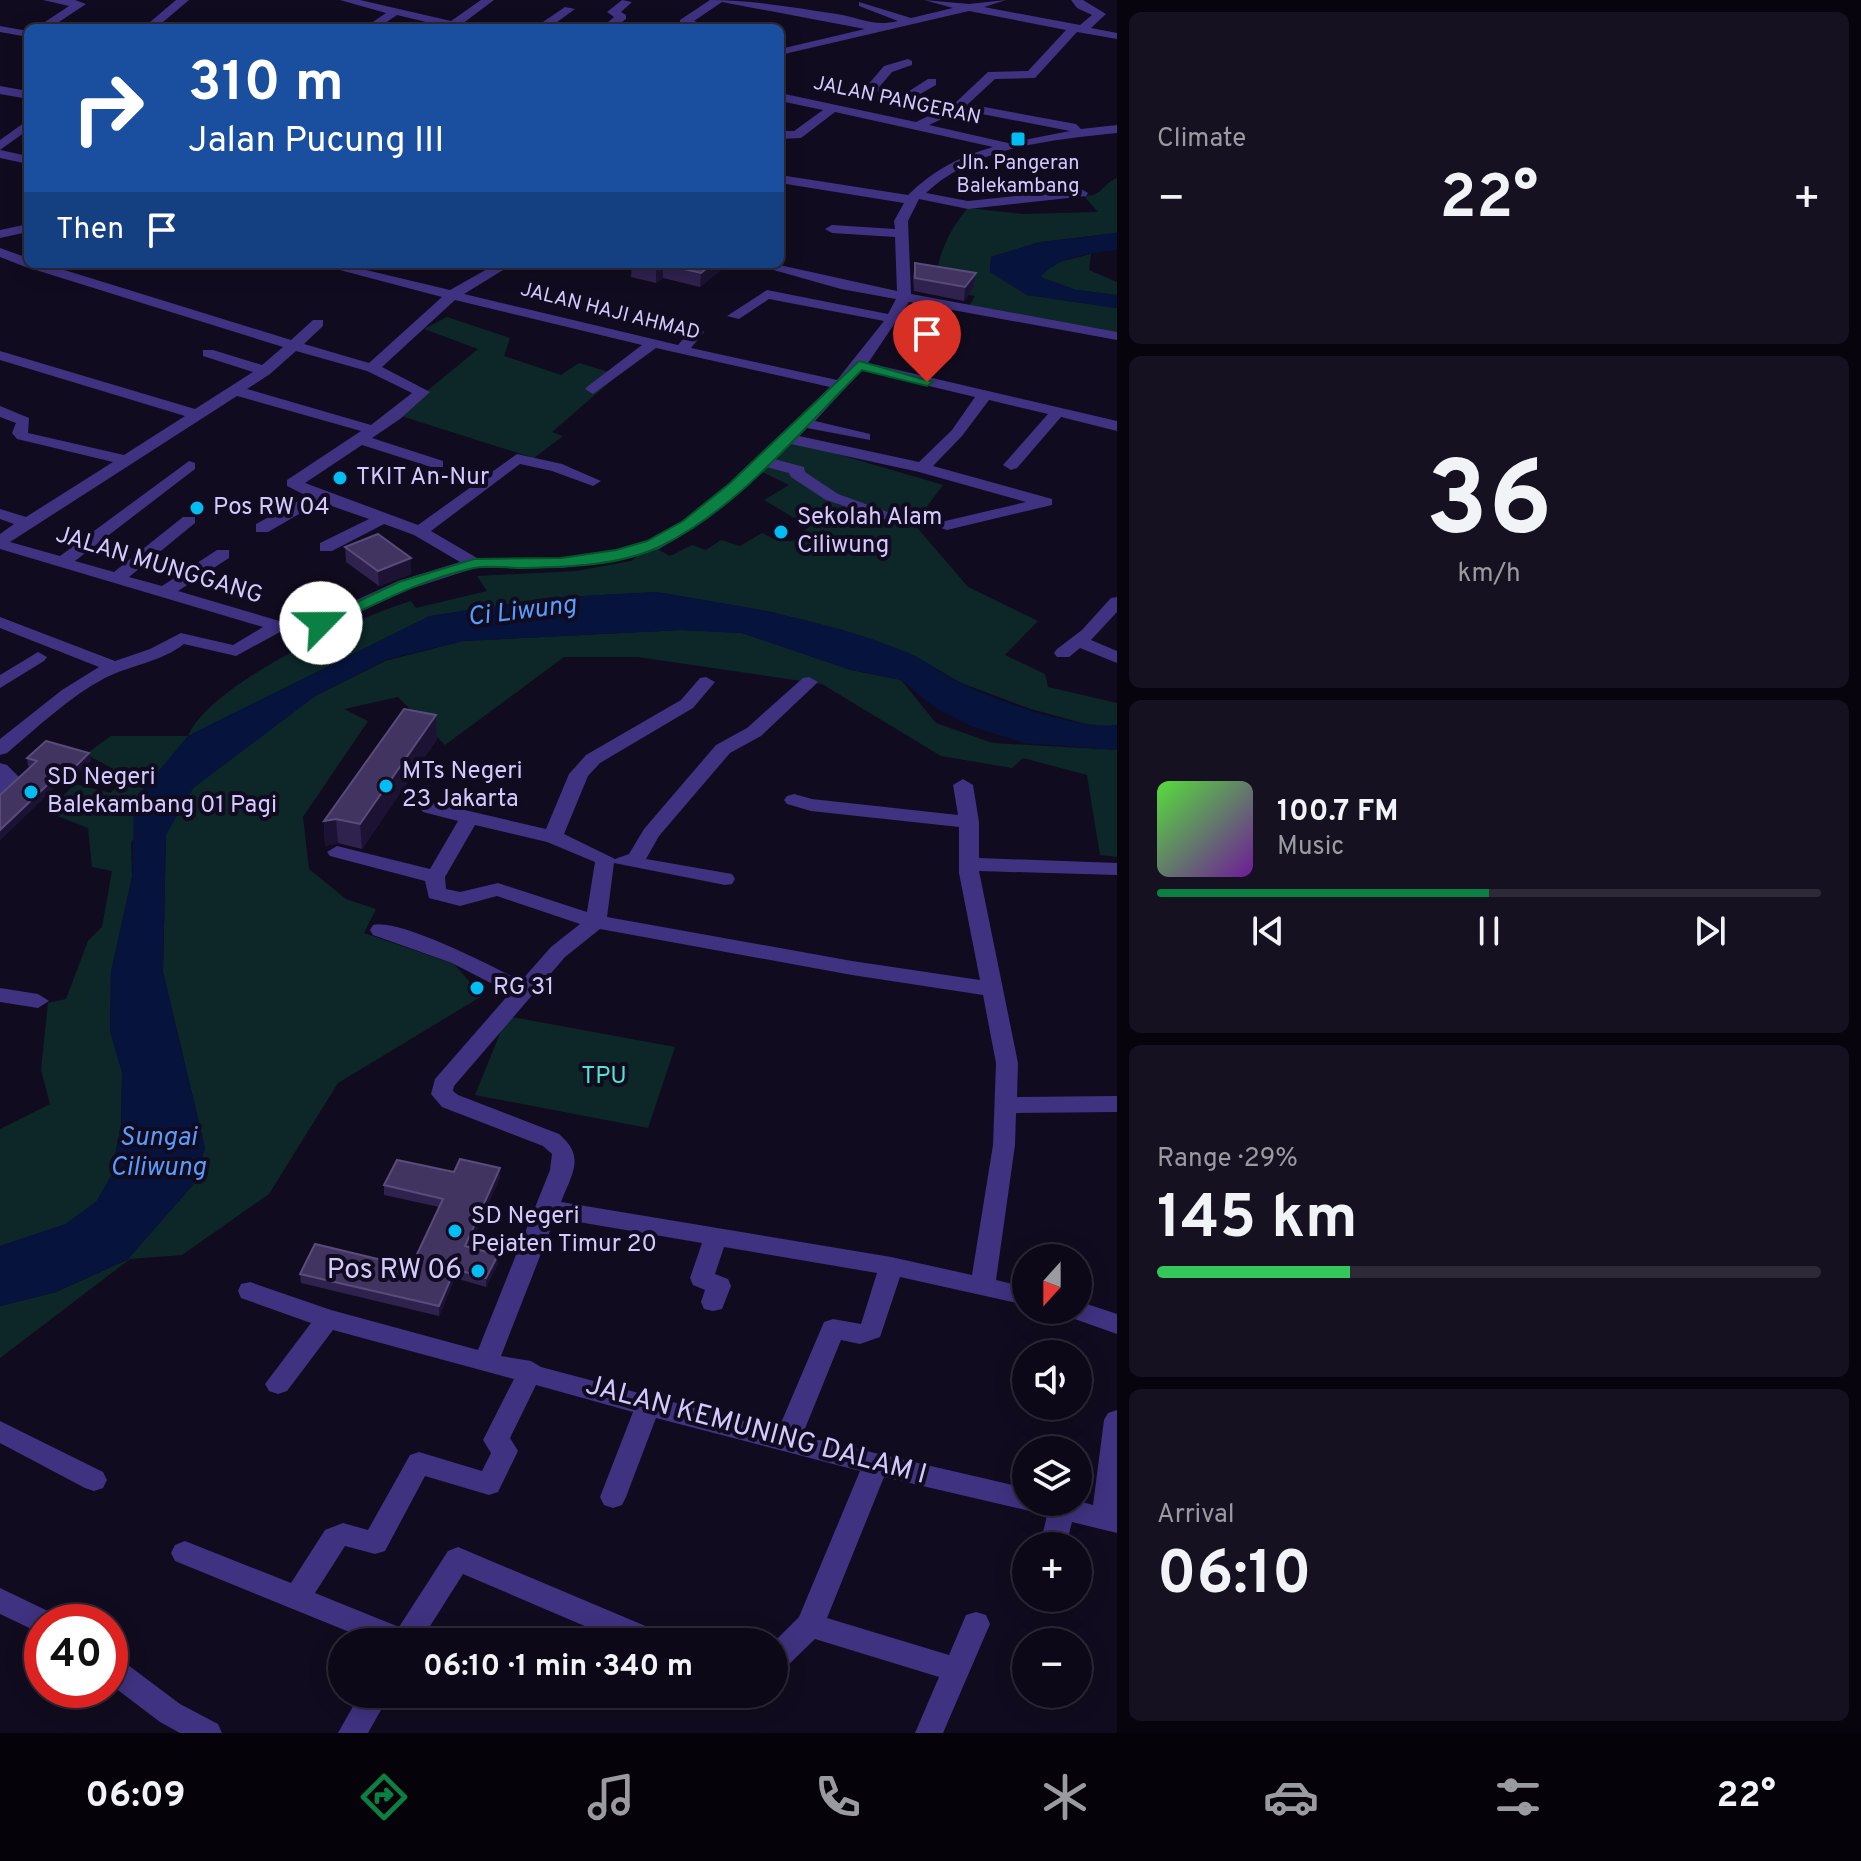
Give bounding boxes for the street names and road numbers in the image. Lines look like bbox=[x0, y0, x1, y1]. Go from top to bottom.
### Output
street label: JALAN PANGERAN bbox=[811, 71, 983, 131]
street label: JALAN HAJI AHMAD bbox=[517, 277, 703, 347]
street label: JALAN MUNGGANG bbox=[52, 520, 266, 612]
street label: JALAN KEMUNING DALAM I bbox=[582, 1368, 930, 1494]

